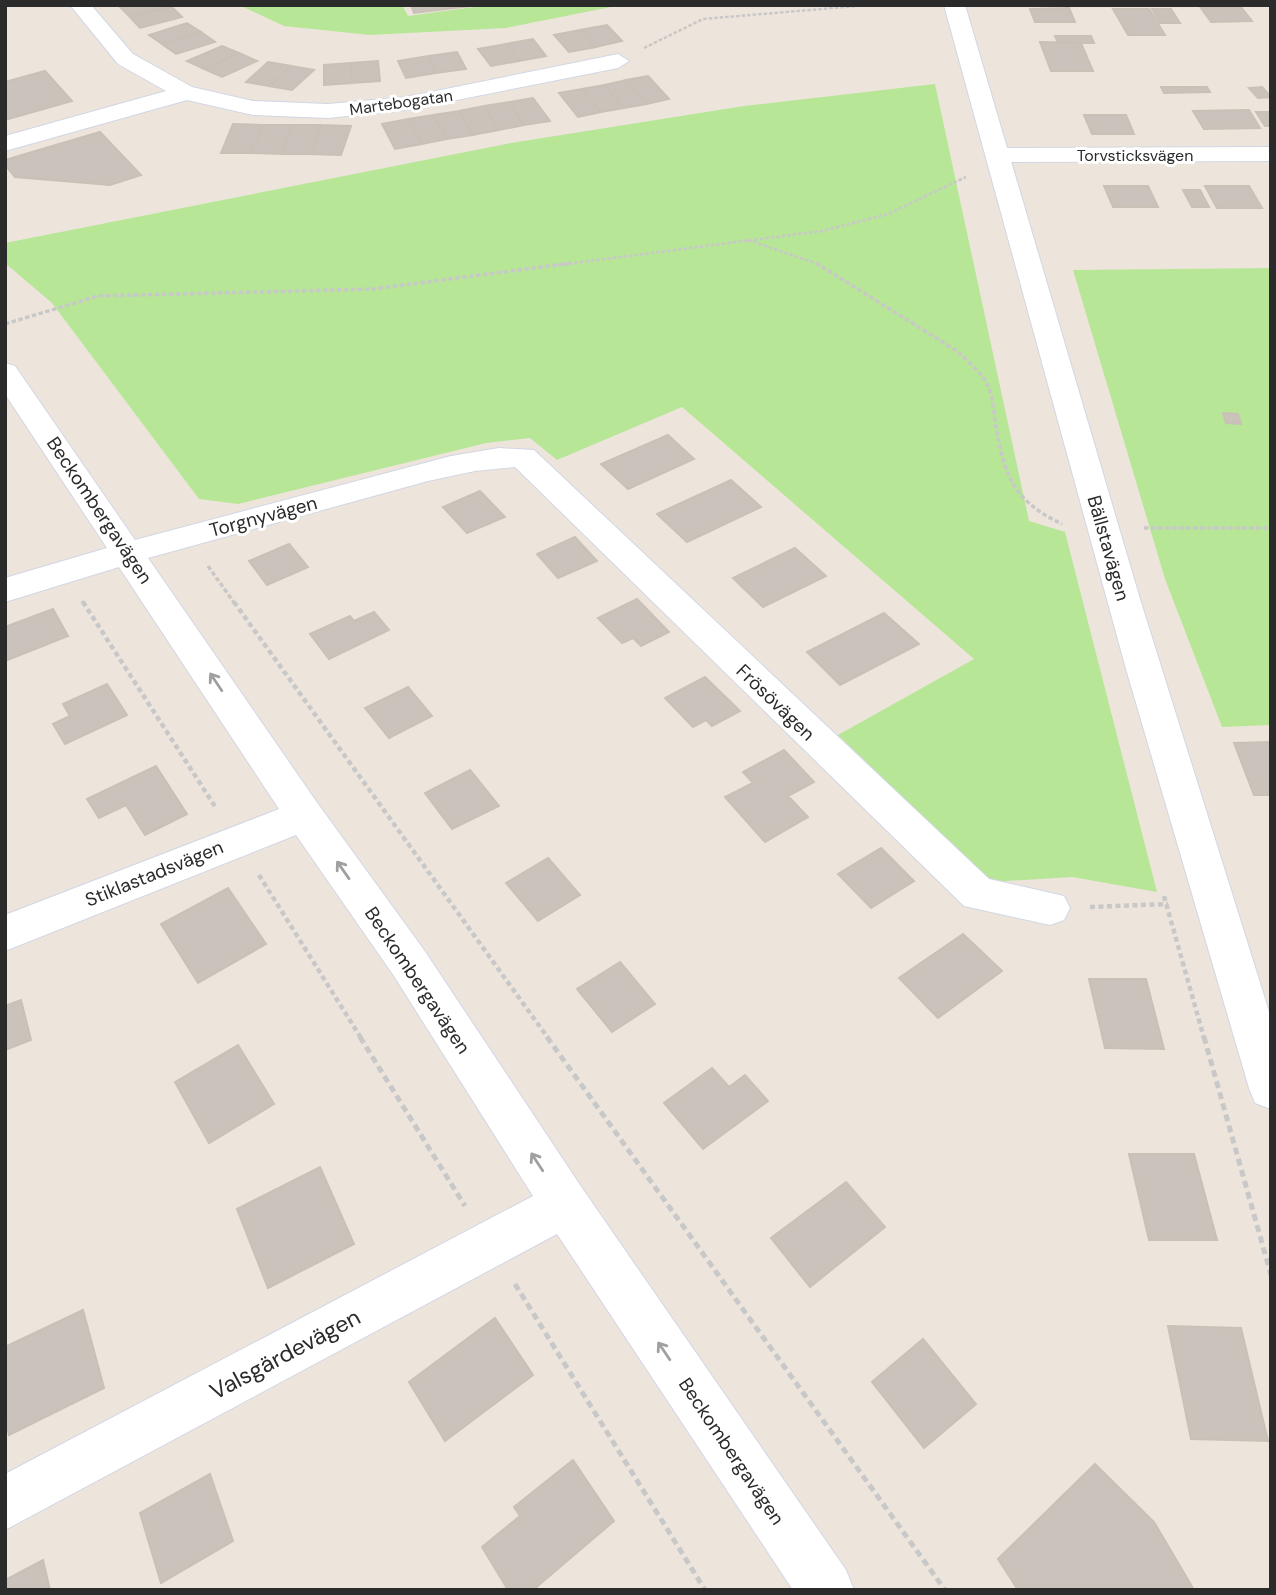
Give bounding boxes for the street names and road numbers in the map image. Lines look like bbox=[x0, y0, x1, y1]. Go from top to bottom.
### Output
street label: Martebogatan bbox=[348, 85, 454, 120]
street label: Torvsticksvägen bbox=[1077, 145, 1193, 166]
street label: Beckombergavägen bbox=[41, 432, 158, 589]
street label: Torgnyvägen bbox=[206, 490, 320, 543]
street label: Bällstavägen bbox=[1082, 492, 1136, 604]
street label: Frösövägen bbox=[731, 659, 820, 746]
street label: Stiklastadsvägen bbox=[81, 834, 227, 913]
street label: Beckombergavägen bbox=[359, 902, 476, 1059]
street label: Valsgärdevägen bbox=[204, 1302, 366, 1406]
street label: Beckombergavägen bbox=[673, 1373, 790, 1530]

